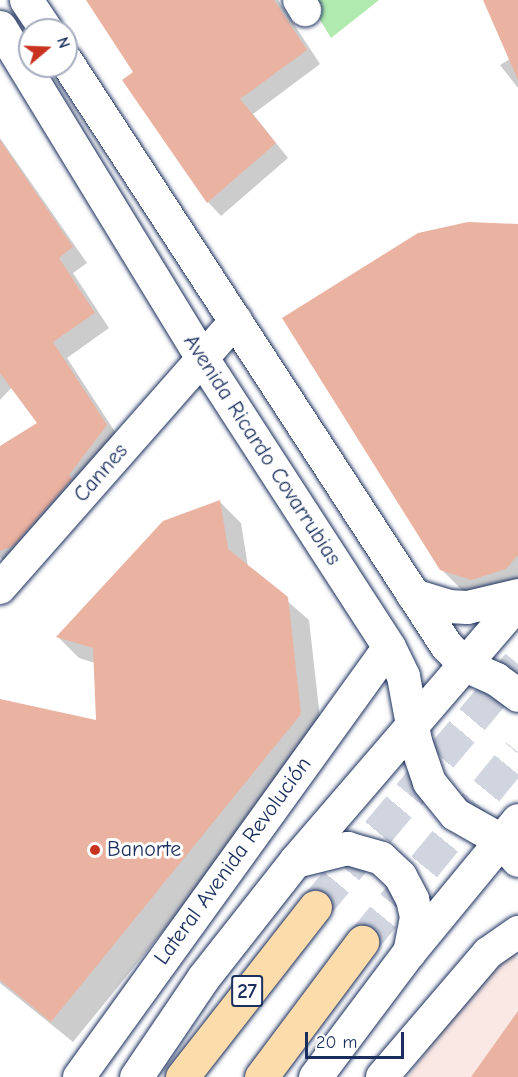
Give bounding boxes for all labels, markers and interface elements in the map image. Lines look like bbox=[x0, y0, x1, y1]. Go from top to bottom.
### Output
north arrow bbox=[18, 18, 78, 78]
text: N bbox=[53, 35, 73, 51]
street label: Avenida Ricardo Covarrubias bbox=[177, 330, 347, 570]
street label: Cannes bbox=[68, 438, 134, 508]
street label: Lateral Avenida Revolución bbox=[149, 752, 317, 970]
place label: Banorte bbox=[107, 837, 181, 863]
marker: Banorte bbox=[88, 843, 102, 857]
road number: 27 bbox=[230, 973, 264, 1009]
scale bar bbox=[308, 1020, 407, 1058]
text: 20 m bbox=[316, 1032, 357, 1053]

